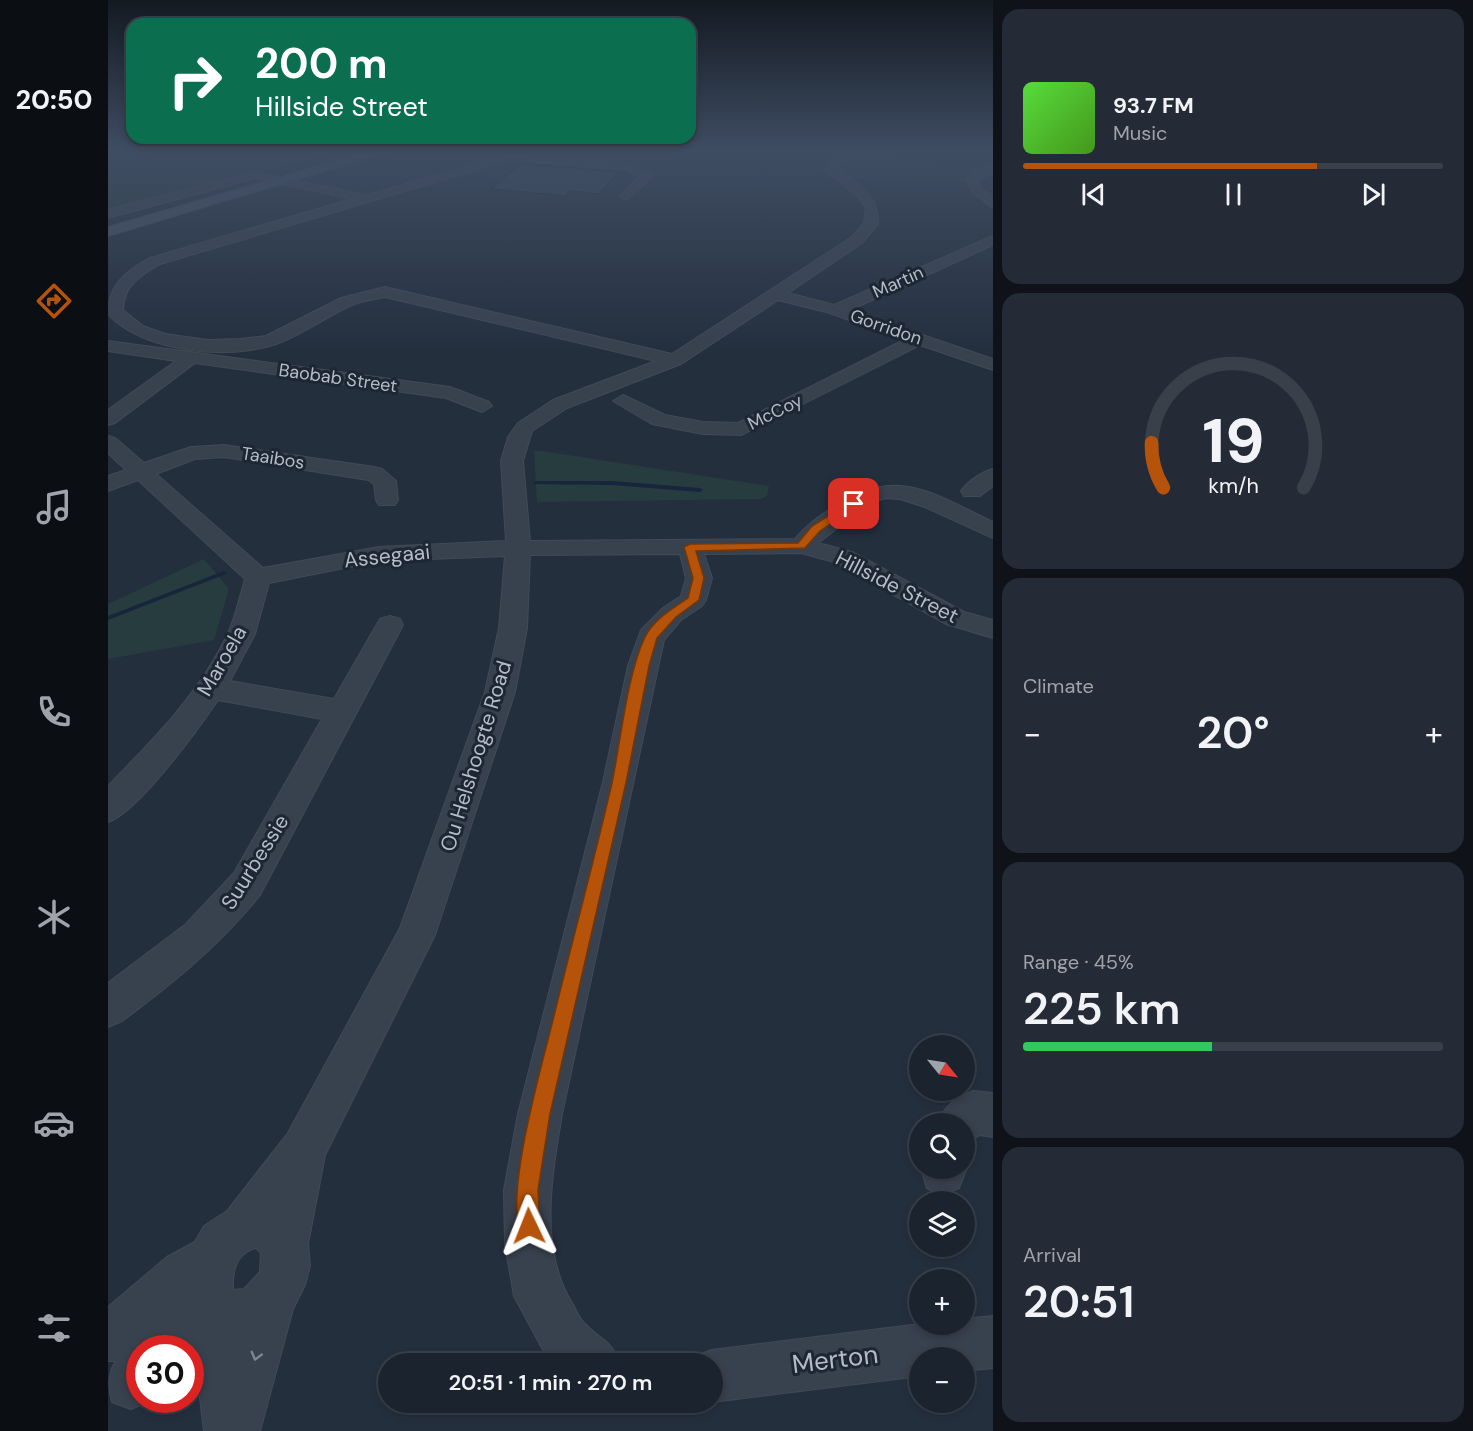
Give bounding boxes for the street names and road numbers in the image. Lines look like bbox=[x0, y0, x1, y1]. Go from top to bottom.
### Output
street label: Martin bbox=[869, 260, 927, 304]
street label: Gorridon bbox=[847, 304, 925, 350]
street label: Baobab Street bbox=[277, 358, 399, 398]
street label: McCoy bbox=[744, 388, 806, 436]
street label: Taaibos bbox=[240, 441, 306, 475]
street label: Assegaai bbox=[343, 538, 431, 574]
street label: Hillside Street bbox=[831, 544, 963, 630]
street label: Maroela bbox=[191, 621, 253, 701]
street label: Ou Helshoogte Road bbox=[434, 657, 518, 855]
street label: Suurbessie bbox=[215, 809, 295, 915]
street label: Merton bbox=[790, 1337, 880, 1381]

